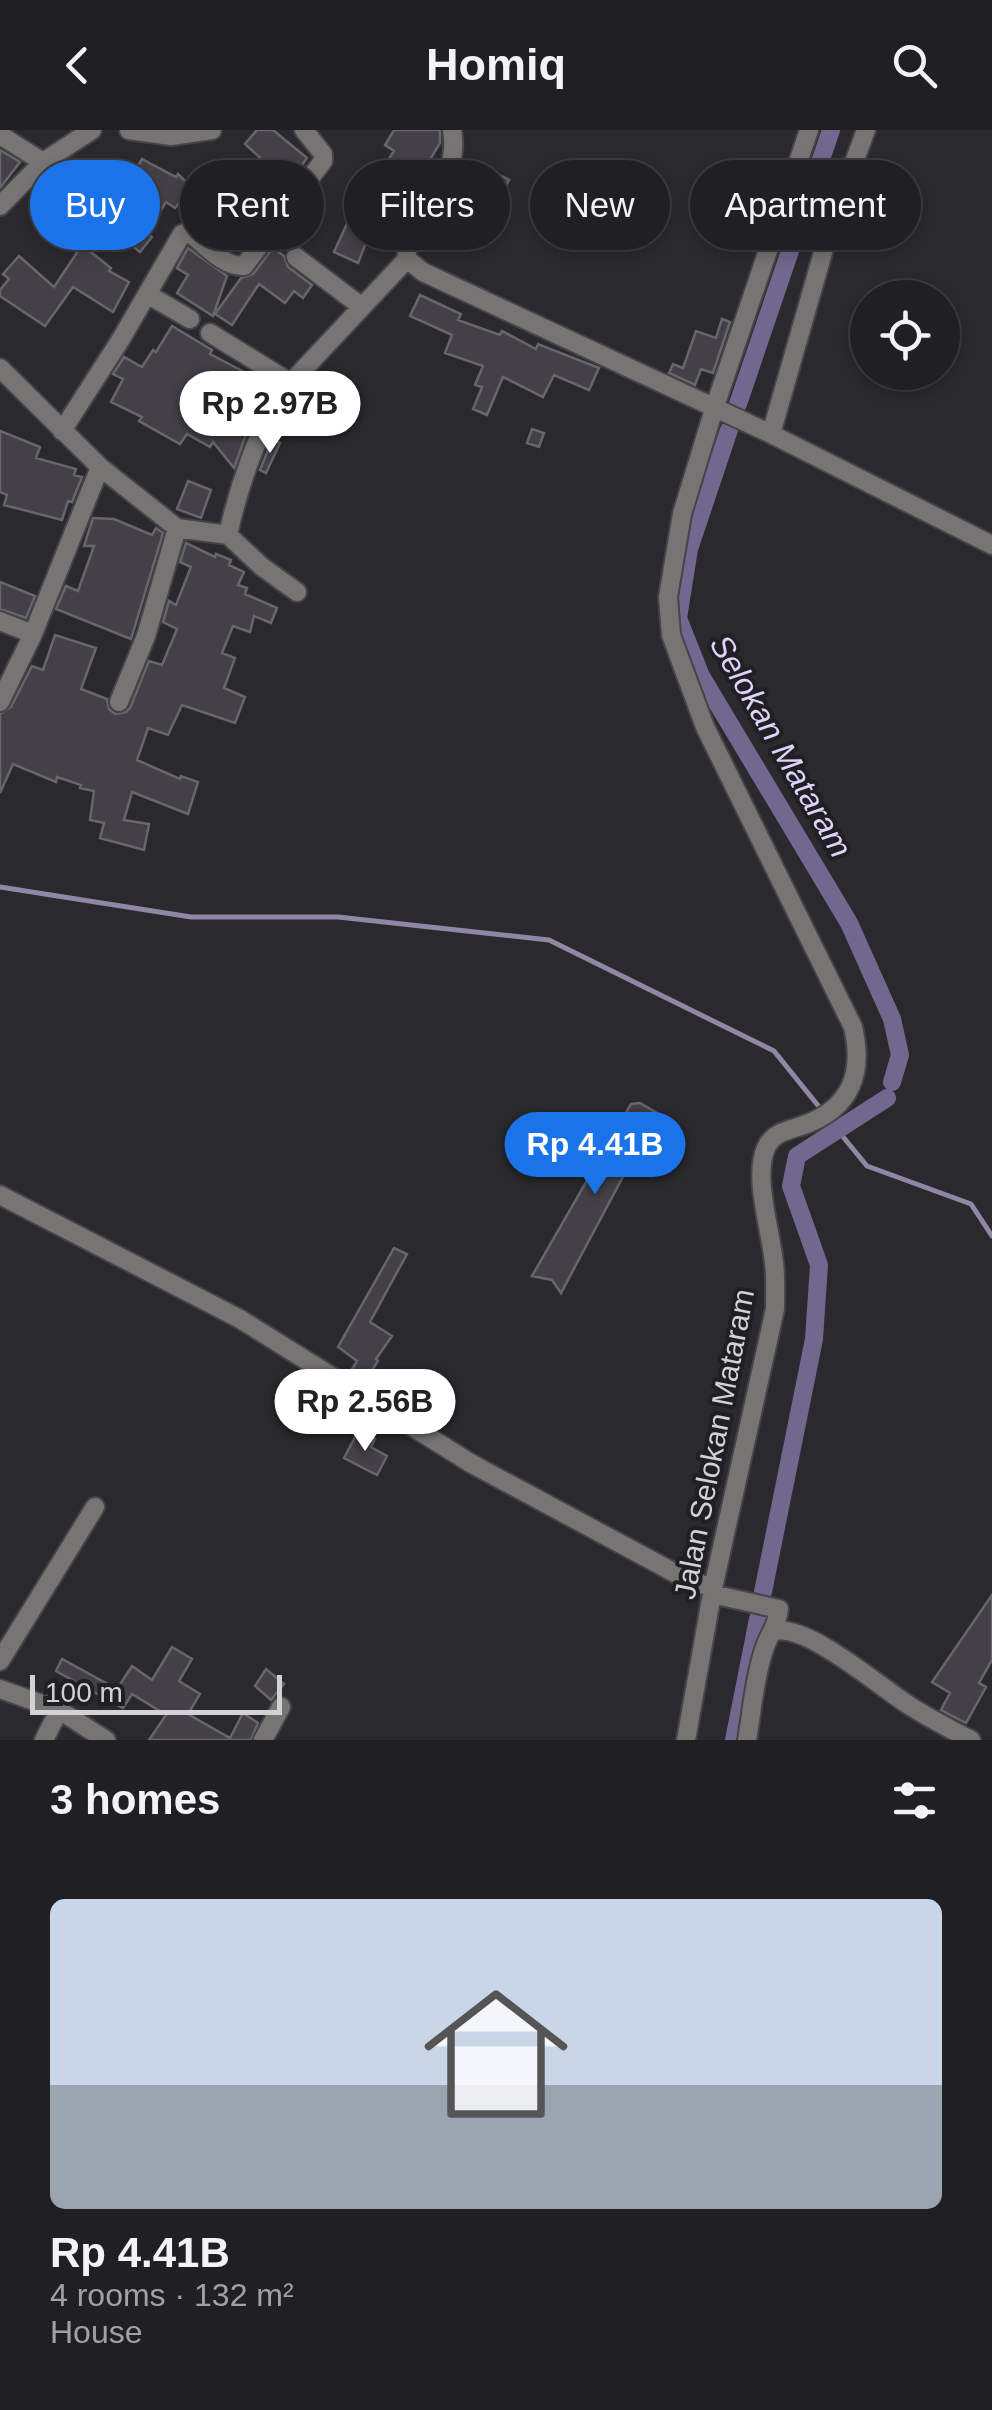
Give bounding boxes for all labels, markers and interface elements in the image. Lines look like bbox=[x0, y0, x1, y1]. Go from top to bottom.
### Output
icon: back bbox=[50, 38, 105, 93]
icon: search bbox=[887, 38, 942, 93]
text: Homiq bbox=[426, 39, 566, 90]
chip: Buy bbox=[30, 160, 160, 250]
chip: Rent bbox=[180, 160, 324, 250]
chip: Filters bbox=[344, 160, 510, 250]
chip: New bbox=[530, 160, 670, 250]
chip: Apartment bbox=[690, 160, 921, 250]
map controls bbox=[850, 280, 960, 390]
button: locate bbox=[850, 280, 960, 390]
pin: Rp 2.97B bbox=[167, 371, 373, 456]
text: Rp 2.97B bbox=[202, 385, 338, 421]
water label: Selokan Mataram bbox=[703, 628, 859, 864]
pin: Rp 4.41B bbox=[492, 1112, 698, 1197]
text: Rp 4.41B bbox=[527, 1126, 663, 1162]
street label: Jalan Selokan Mataram bbox=[668, 1286, 760, 1602]
pin: Rp 2.56B bbox=[262, 1369, 468, 1454]
text: Rp 2.56B bbox=[297, 1383, 433, 1419]
scale bar bbox=[30, 1670, 282, 1714]
text: 100 m bbox=[45, 1677, 123, 1708]
icon: filters bbox=[887, 1773, 942, 1828]
text: 3 homes bbox=[50, 1776, 220, 1823]
icon: home bbox=[406, 1964, 586, 2144]
text: Rp 4.41B bbox=[50, 2229, 230, 2276]
text: 4 rooms · 132 m² bbox=[50, 2277, 294, 2313]
text: House bbox=[50, 2314, 143, 2350]

